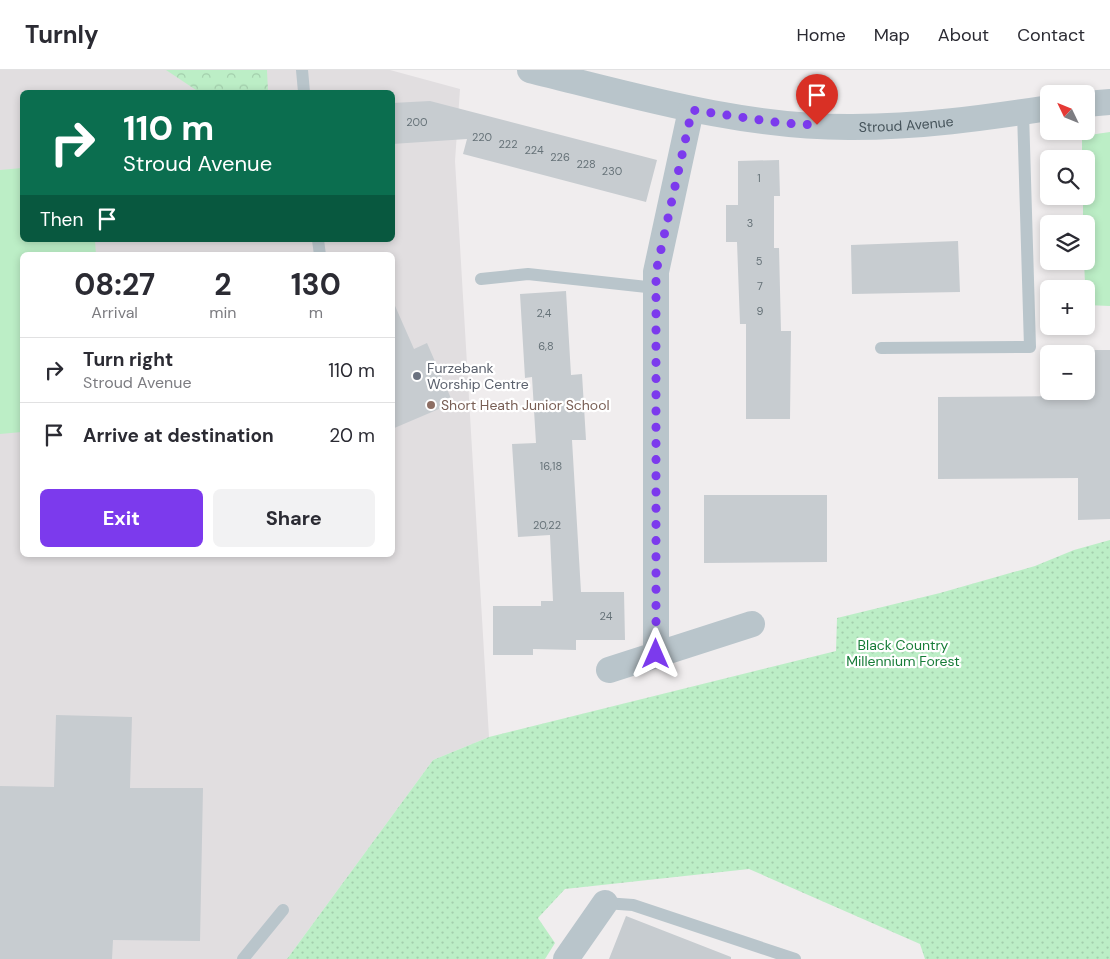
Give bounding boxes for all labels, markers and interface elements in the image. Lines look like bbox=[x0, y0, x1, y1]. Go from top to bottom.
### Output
text: Turnly bbox=[25, 19, 98, 50]
text: Home bbox=[796, 23, 846, 47]
text: Map bbox=[874, 23, 910, 47]
text: About bbox=[938, 23, 989, 47]
text: Contact bbox=[1017, 23, 1085, 47]
pin bbox=[796, 74, 838, 125]
icon: arrive bbox=[803, 81, 831, 109]
north arrow bbox=[1040, 85, 1095, 140]
map controls bbox=[1040, 85, 1095, 400]
text: 110 m bbox=[123, 105, 214, 151]
icon: right bbox=[40, 110, 105, 175]
street label: Stroud Avenue bbox=[858, 112, 954, 136]
house number: 200 bbox=[406, 115, 428, 129]
house number: 220 bbox=[472, 130, 492, 144]
house number: 222 bbox=[498, 137, 518, 151]
house number: 224 bbox=[524, 143, 544, 157]
text: Stroud Avenue bbox=[123, 149, 272, 178]
house number: 226 bbox=[550, 150, 570, 164]
button: search bbox=[1040, 150, 1095, 205]
house number: 228 bbox=[576, 157, 596, 171]
house number: 230 bbox=[602, 164, 622, 178]
house number: 1 bbox=[757, 171, 761, 185]
icon: arrive bbox=[93, 205, 121, 233]
text: Then bbox=[40, 207, 83, 232]
button: layers bbox=[1040, 215, 1095, 270]
house number: 3 bbox=[747, 216, 753, 230]
house number: 5 bbox=[756, 254, 763, 268]
text: 08:27 bbox=[74, 265, 155, 304]
text: 2 bbox=[214, 265, 232, 304]
text: 130 bbox=[291, 265, 341, 304]
house number: 7 bbox=[757, 279, 763, 293]
button: + bbox=[1040, 280, 1095, 335]
text: Arrival bbox=[91, 302, 138, 323]
text: min bbox=[209, 302, 237, 323]
text: m bbox=[309, 302, 323, 323]
house number: 9 bbox=[757, 304, 764, 318]
house number: 2,4 bbox=[536, 306, 552, 320]
house number: 6,8 bbox=[538, 339, 554, 353]
button: − bbox=[1040, 345, 1095, 400]
text: Turn right bbox=[83, 347, 173, 372]
icon: right bbox=[40, 356, 68, 384]
text: 110 m bbox=[328, 358, 375, 383]
place label: Furzebank Worship Centre bbox=[427, 359, 529, 393]
marker: Furzebank Worship Centre bbox=[411, 370, 423, 382]
text: Stroud Avenue bbox=[83, 372, 191, 393]
place label: Short Heath Junior School bbox=[441, 396, 610, 414]
marker: Short Heath Junior School bbox=[425, 399, 437, 411]
icon: arrive bbox=[40, 421, 68, 449]
text: Arrive at destination bbox=[83, 423, 274, 448]
text: 20 m bbox=[329, 423, 375, 448]
house number: 16,18 bbox=[540, 459, 562, 473]
button: Exit bbox=[40, 489, 203, 547]
button: Share bbox=[213, 489, 375, 547]
house number: 20,22 bbox=[533, 518, 561, 532]
house number: 24 bbox=[600, 609, 613, 623]
position arrow bbox=[629, 627, 681, 679]
park label: Black Country Millennium Forest bbox=[846, 636, 960, 670]

